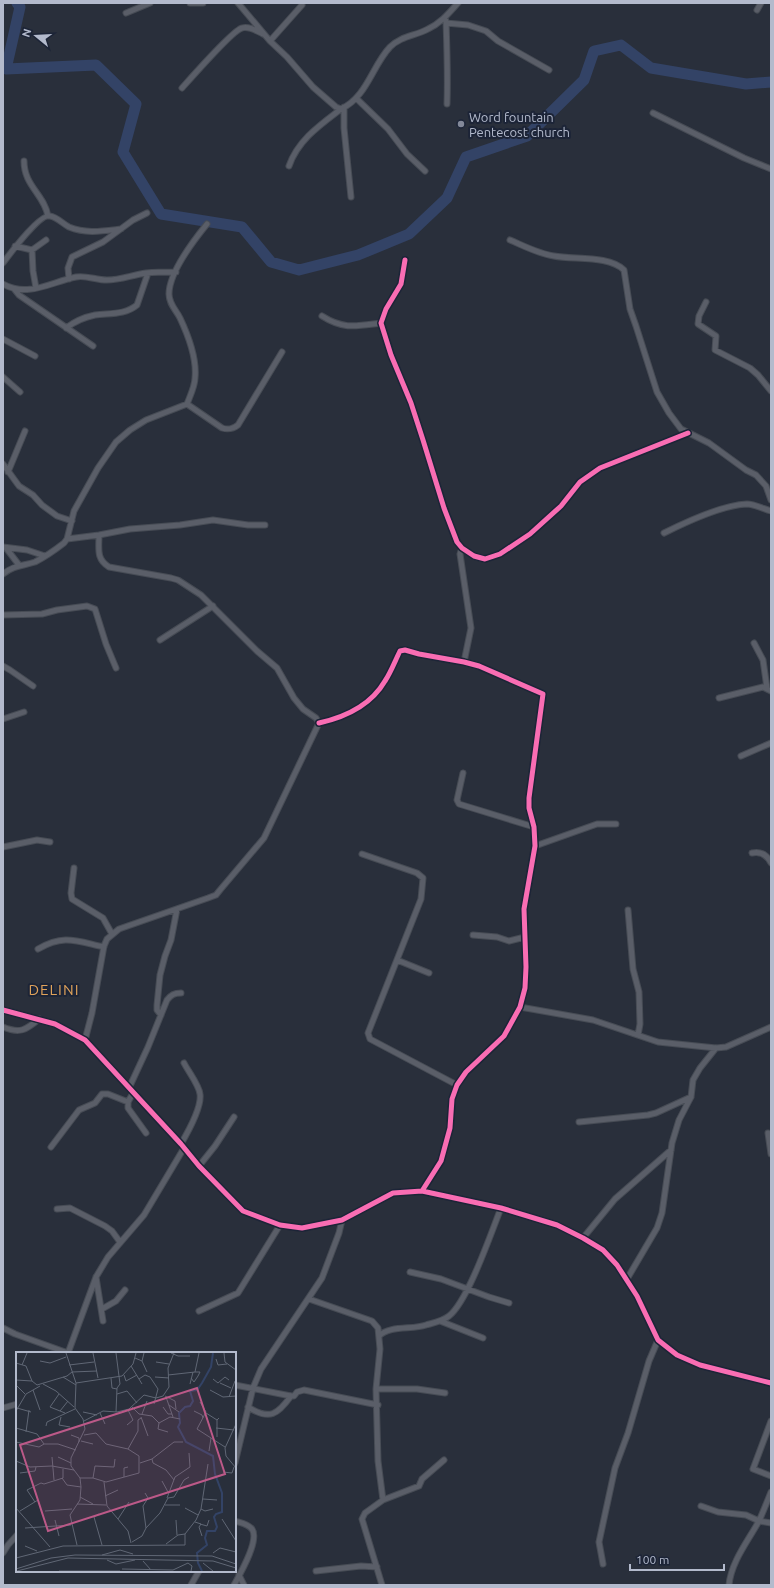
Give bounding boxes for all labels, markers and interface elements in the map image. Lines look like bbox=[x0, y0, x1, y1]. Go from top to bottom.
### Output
north arrow bbox=[16, 16, 56, 56]
text: N bbox=[20, 27, 33, 39]
place label: Word fountain Pentecost church bbox=[469, 110, 570, 139]
marker: Word fountain Pentecost church bbox=[456, 119, 466, 129]
district label: DELINI bbox=[28, 981, 80, 998]
inset map bbox=[16, 1352, 236, 1572]
scale bar bbox=[630, 1546, 724, 1572]
text: 100 m bbox=[636, 1553, 669, 1566]

